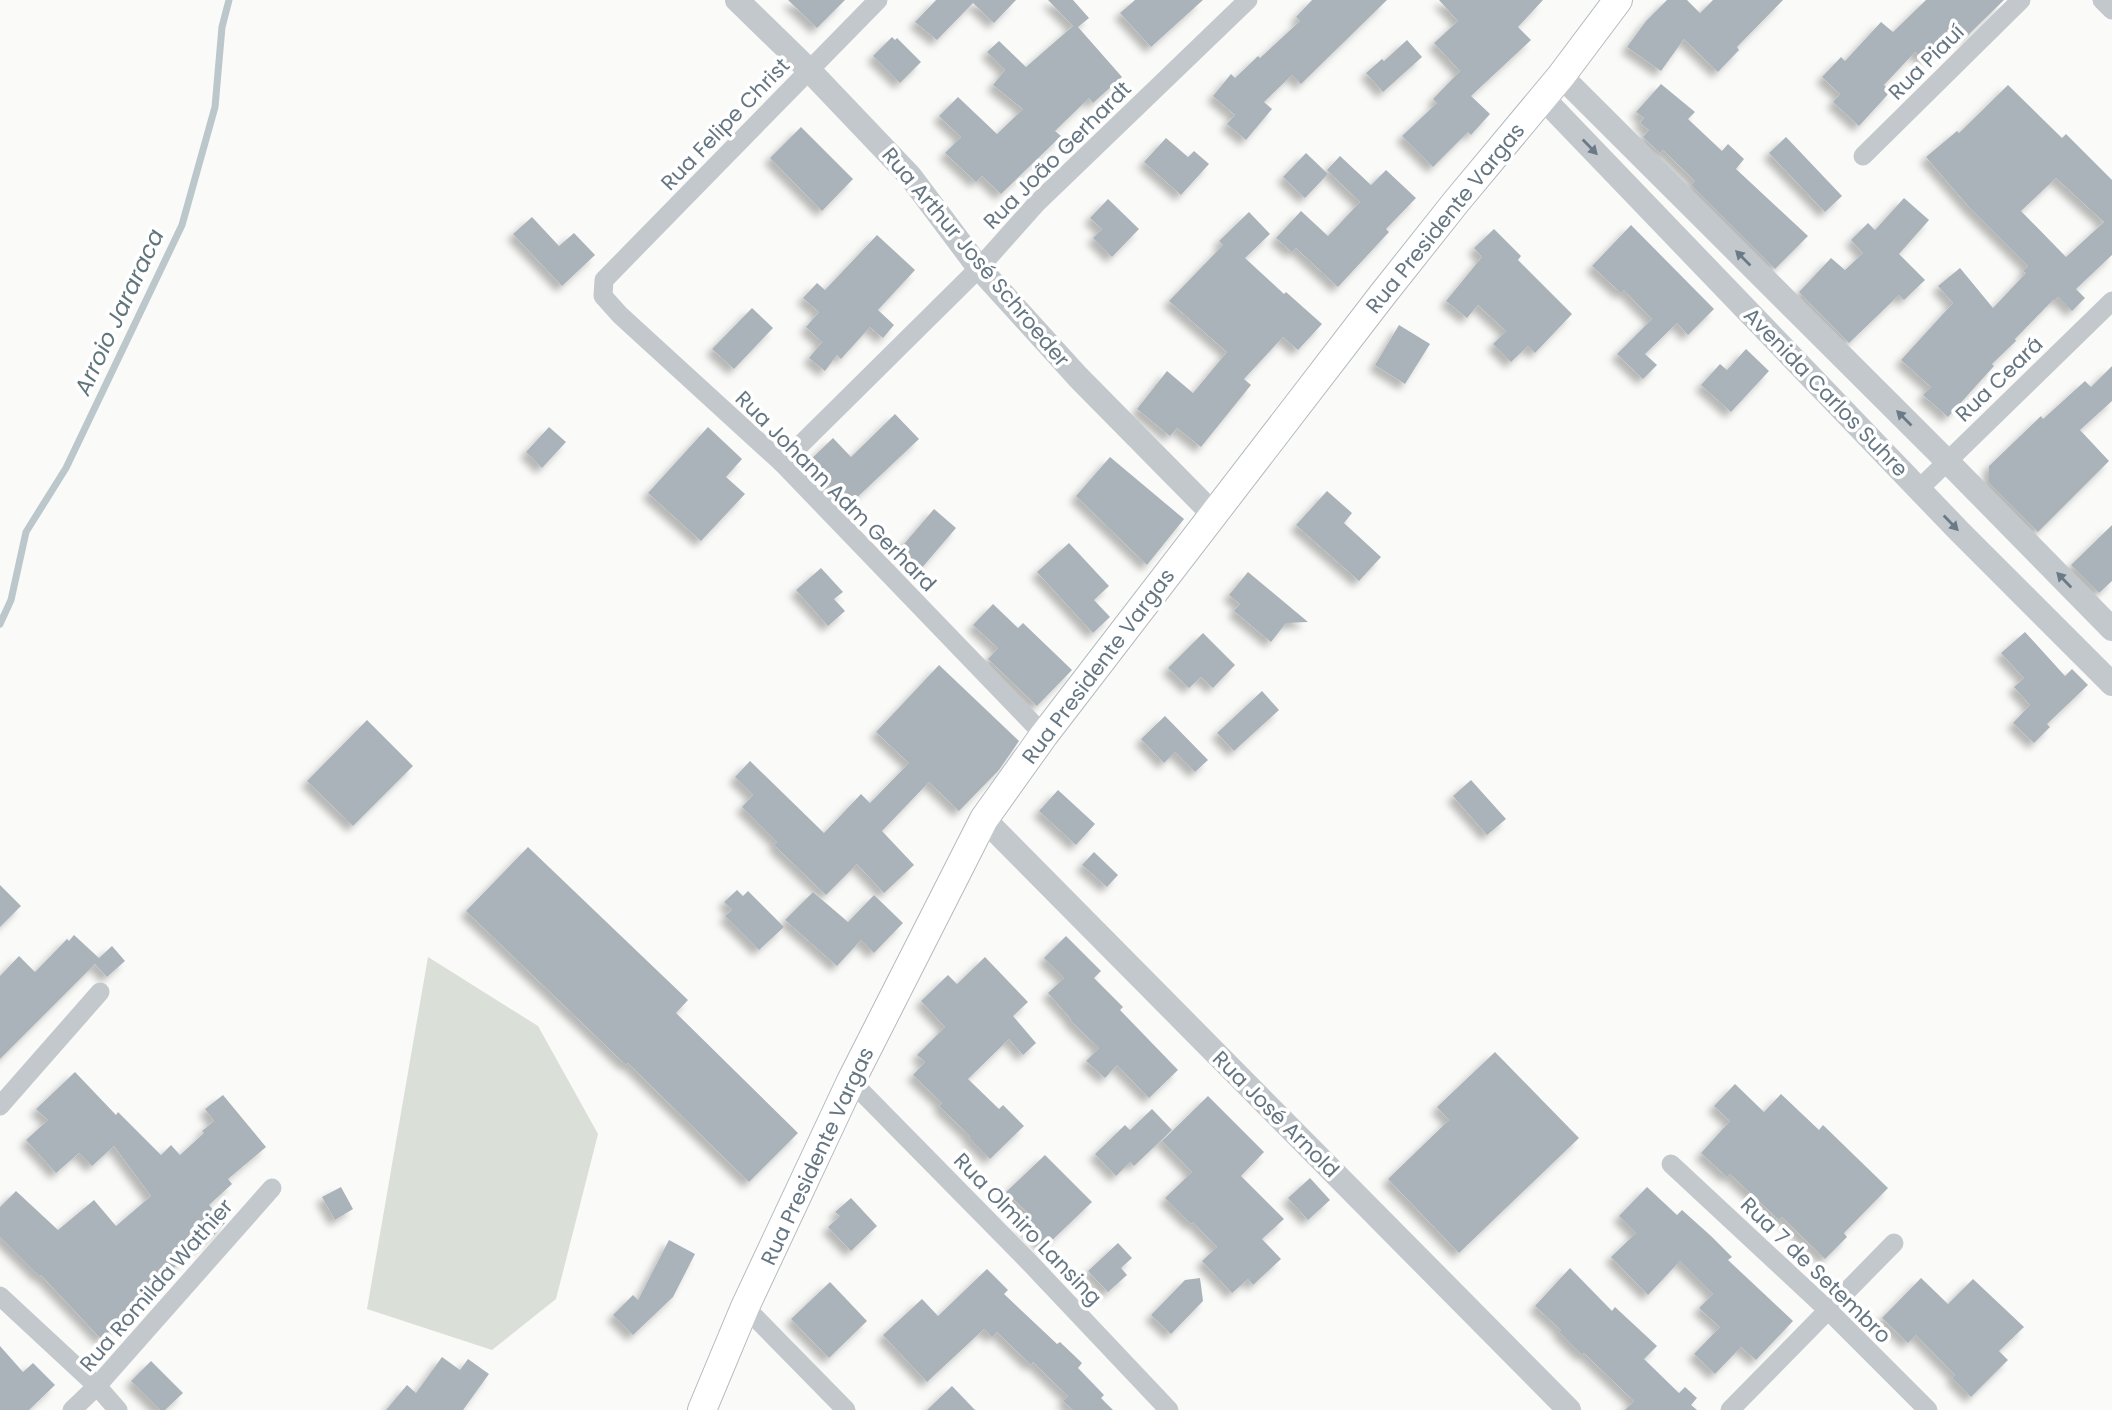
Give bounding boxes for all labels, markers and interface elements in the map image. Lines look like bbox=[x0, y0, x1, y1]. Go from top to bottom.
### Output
street label: Rua Piauí bbox=[1882, 18, 1970, 106]
street label: Rua Felipe Christ bbox=[654, 51, 796, 197]
street label: Rua João Gerhardt bbox=[977, 75, 1137, 235]
street label: Rua Presidente Vargas bbox=[1359, 117, 1531, 319]
one-way arrow bbox=[1582, 138, 1598, 155]
street label: Rua Arthur José Schroeder bbox=[876, 141, 1077, 373]
water label: Arroio Jararaca bbox=[66, 224, 172, 401]
one-way arrow bbox=[1735, 249, 1752, 266]
street label: Avenida Carlos Suhre bbox=[1737, 301, 1915, 483]
street label: Rua Ceará bbox=[1949, 330, 2049, 428]
street label: Rua Johann Adm Gerhard bbox=[729, 384, 943, 598]
one-way arrow bbox=[1896, 410, 1913, 427]
one-way arrow bbox=[1943, 514, 1959, 531]
street label: Rua Presidente Vargas bbox=[1015, 562, 1181, 770]
one-way arrow bbox=[2056, 572, 2072, 588]
street label: Rua Presidente Vargas bbox=[754, 1042, 880, 1270]
street label: Rua José Arnold bbox=[1206, 1044, 1346, 1184]
street label: Rua Olmiro Lansing bbox=[947, 1146, 1109, 1312]
street label: Rua 7 de Setembro bbox=[1734, 1190, 1898, 1350]
street label: Rua Romilda Wathier bbox=[73, 1192, 239, 1378]

